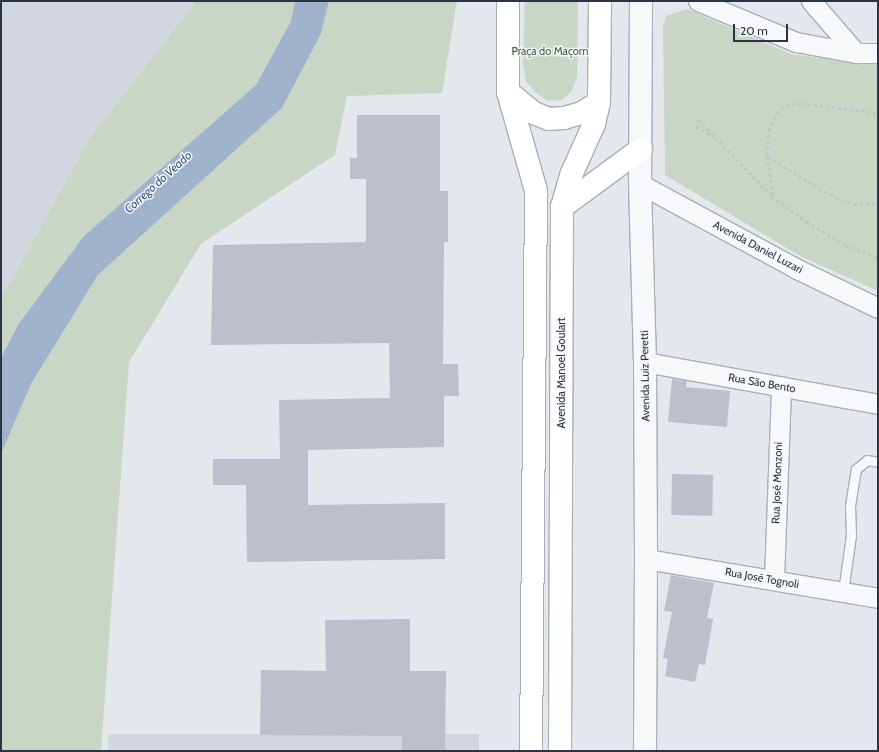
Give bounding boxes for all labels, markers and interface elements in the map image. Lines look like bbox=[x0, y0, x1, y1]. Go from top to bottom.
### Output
scale bar bbox=[735, 16, 790, 42]
text: 20 m bbox=[740, 23, 768, 38]
park label: Praça do Maçom bbox=[511, 44, 589, 58]
water label: Corrego do Veado bbox=[121, 148, 195, 216]
street label: Avenida Daniel Luzari bbox=[711, 218, 805, 276]
street label: Avenida Manoel Goulart bbox=[554, 318, 568, 428]
street label: Avenida Luiz Peretti bbox=[638, 330, 652, 422]
street label: Rua São Bento bbox=[727, 371, 797, 395]
street label: Rua José Monzoni bbox=[769, 442, 785, 524]
street label: Rua José Tognoli bbox=[724, 565, 800, 591]

